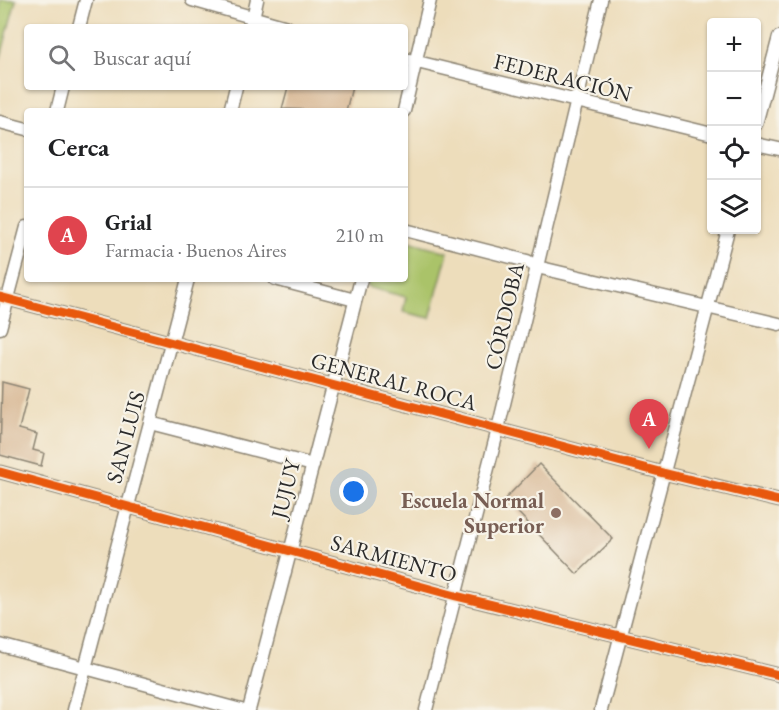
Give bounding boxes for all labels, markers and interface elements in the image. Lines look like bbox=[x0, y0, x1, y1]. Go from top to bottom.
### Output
map controls bbox=[707, 18, 761, 234]
button: + bbox=[707, 18, 761, 72]
search box bbox=[24, 24, 408, 90]
icon: search bbox=[45, 41, 78, 74]
text: Buscar aquí bbox=[93, 43, 191, 72]
street label: FEDERACIÓN bbox=[491, 46, 635, 109]
button: − bbox=[707, 72, 761, 126]
button: locate bbox=[707, 126, 761, 180]
text: Cerca bbox=[48, 130, 109, 164]
button: layers bbox=[707, 180, 761, 234]
text: Grial bbox=[105, 208, 152, 237]
text: A bbox=[60, 222, 75, 248]
text: 210 m bbox=[336, 222, 384, 248]
text: Farmacia · Buenos Aires bbox=[105, 237, 287, 263]
street label: CÓRDOBA bbox=[478, 259, 531, 373]
street label: GENERAL ROCA bbox=[308, 345, 481, 418]
street label: SAN LUIS bbox=[99, 388, 152, 486]
pin: A bbox=[630, 400, 668, 449]
street label: JUJUY bbox=[264, 455, 307, 524]
your location bbox=[339, 477, 368, 506]
place label: Escuela Normal Superior bbox=[401, 486, 545, 540]
marker: Escuela Normal Superior bbox=[549, 506, 563, 520]
street label: SARMIENTO bbox=[328, 528, 460, 589]

